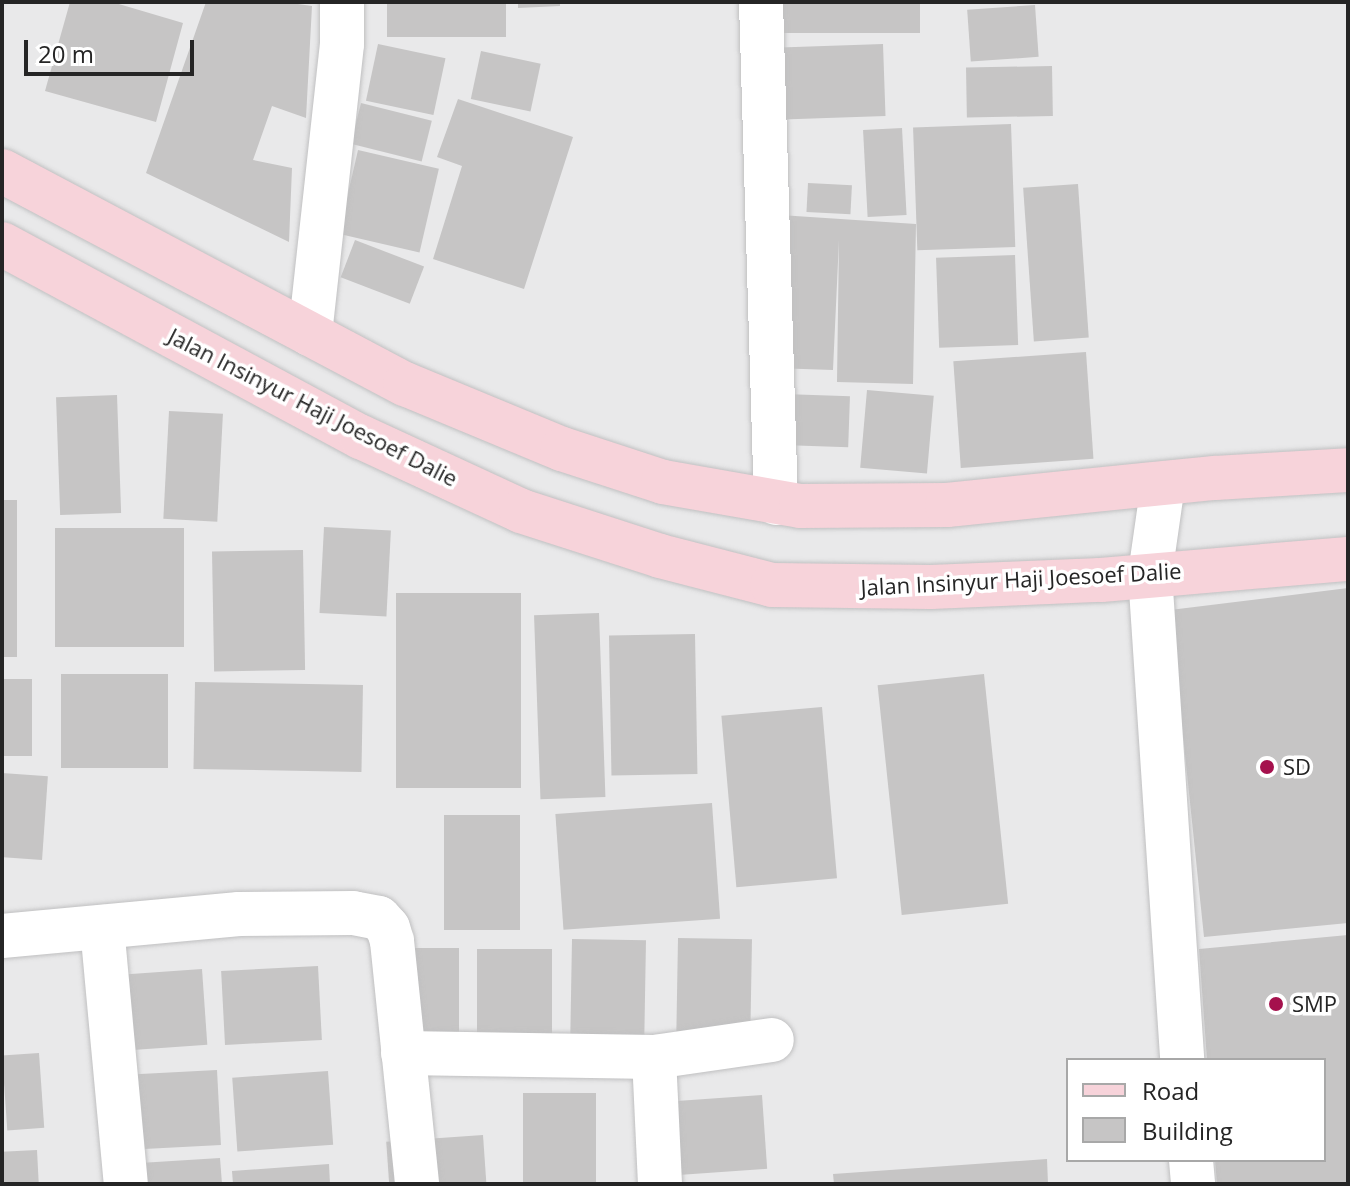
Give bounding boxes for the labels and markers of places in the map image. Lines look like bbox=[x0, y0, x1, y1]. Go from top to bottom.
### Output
place label: SD bbox=[1283, 754, 1311, 780]
marker: SD bbox=[1258, 758, 1276, 776]
place label: SMP bbox=[1292, 991, 1337, 1017]
marker: SMP bbox=[1267, 995, 1285, 1013]

